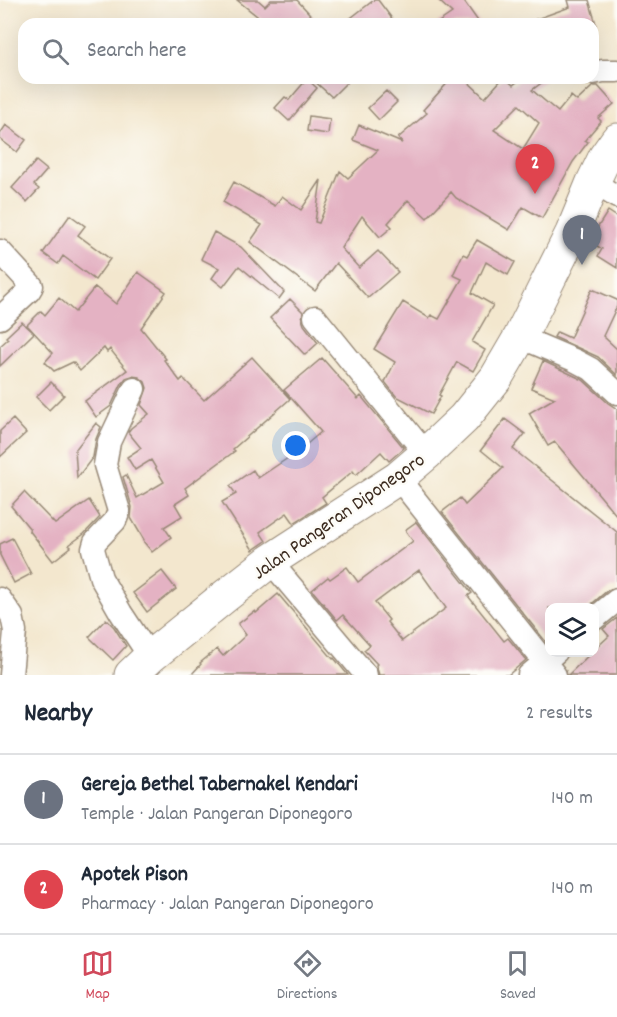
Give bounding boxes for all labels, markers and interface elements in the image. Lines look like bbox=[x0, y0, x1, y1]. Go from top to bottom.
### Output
search box bbox=[18, 18, 599, 84]
icon: search bbox=[39, 35, 72, 68]
text: Search here bbox=[87, 36, 186, 67]
pin: 2 bbox=[516, 144, 554, 194]
pin: 1 bbox=[562, 216, 602, 265]
your location bbox=[281, 431, 310, 460]
street label: Jalan Pangeran Diponegoro bbox=[248, 447, 432, 588]
map controls bbox=[545, 603, 599, 657]
button: layers bbox=[545, 603, 599, 657]
text: Nearby bbox=[24, 696, 92, 733]
text: 2 results bbox=[526, 700, 593, 728]
text: Gereja Bethel Tabernakel Kendari bbox=[81, 770, 358, 801]
text: 1 bbox=[41, 785, 46, 813]
text: 140 m bbox=[551, 785, 593, 813]
text: Temple · Jalan Pangeran Diponegoro bbox=[81, 801, 353, 829]
text: Apotek Pison bbox=[81, 860, 188, 891]
text: 2 bbox=[39, 875, 48, 903]
text: 140 m bbox=[551, 875, 593, 903]
text: Pharmacy · Jalan Pangeran Diponegoro bbox=[81, 891, 374, 919]
tab: Map bbox=[81, 947, 114, 1006]
tab: Directions bbox=[277, 947, 337, 1006]
tab: Saved bbox=[500, 947, 536, 1006]

